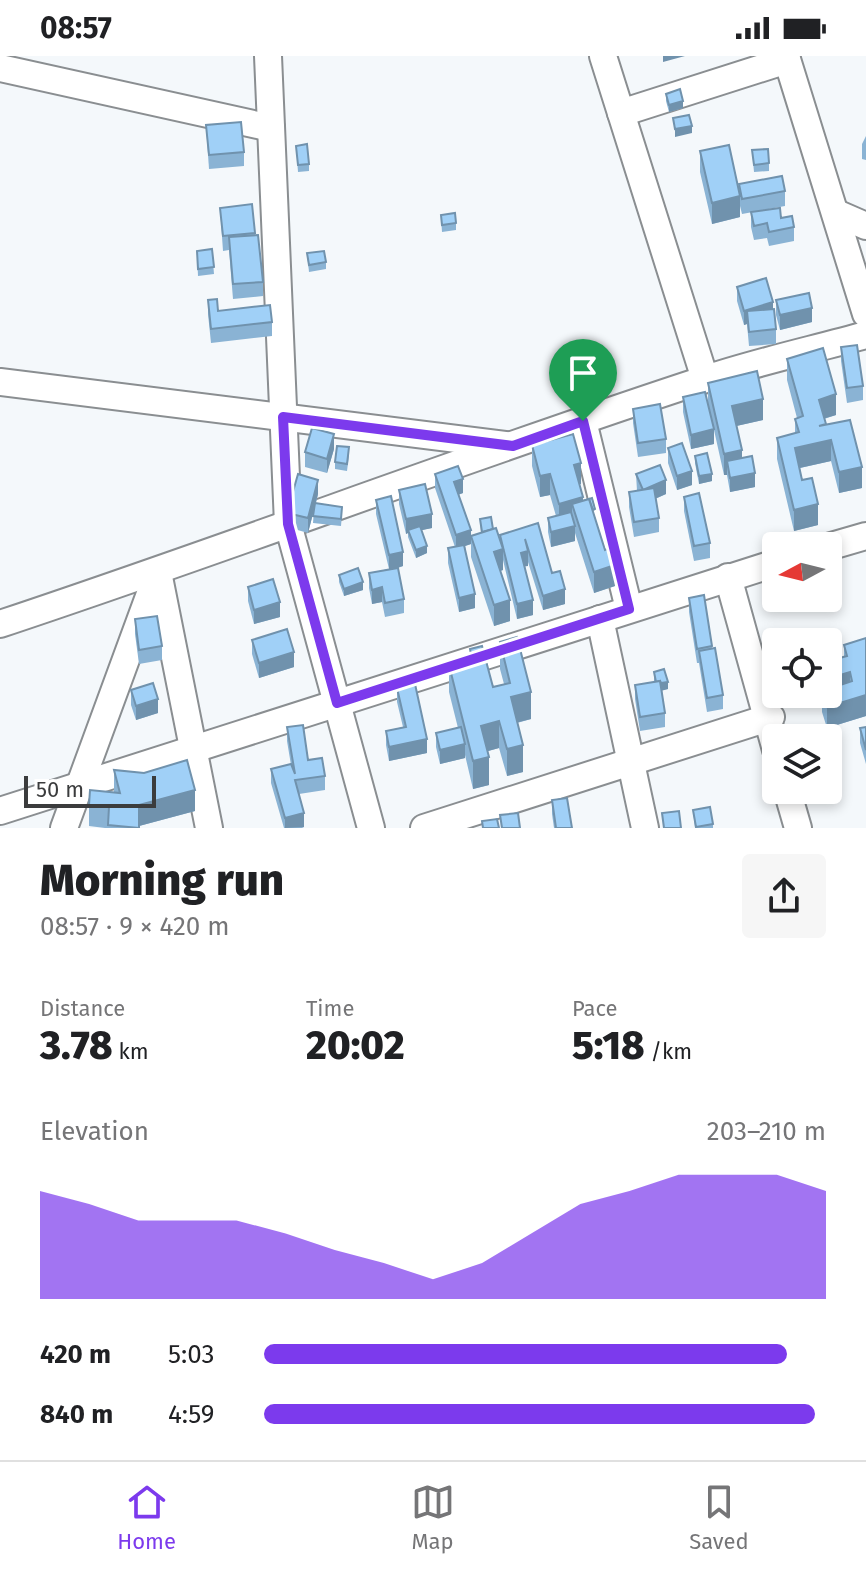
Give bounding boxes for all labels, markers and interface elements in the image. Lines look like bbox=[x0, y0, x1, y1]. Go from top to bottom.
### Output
text: 08:57 bbox=[40, 10, 112, 46]
pin bbox=[549, 339, 617, 421]
icon: arrive bbox=[561, 351, 605, 395]
north arrow bbox=[762, 532, 842, 612]
map controls bbox=[762, 532, 842, 804]
button: locate bbox=[762, 628, 842, 708]
button: layers bbox=[762, 724, 842, 804]
scale bar bbox=[24, 772, 156, 808]
text: 50 m bbox=[36, 776, 84, 803]
text: Morning run bbox=[40, 854, 284, 907]
button: share bbox=[742, 854, 826, 938]
text: 08:57 · 9 × 420 m bbox=[40, 911, 229, 942]
text: Distance bbox=[40, 995, 125, 1022]
text: Time bbox=[306, 995, 354, 1022]
text: Pace bbox=[572, 995, 618, 1022]
text: 3.78 bbox=[40, 1022, 113, 1070]
text: 20:02 bbox=[306, 1022, 405, 1070]
text: 5:18 bbox=[572, 1022, 645, 1070]
text: km bbox=[113, 1038, 149, 1065]
text: /km bbox=[645, 1038, 692, 1065]
text: Elevation bbox=[40, 1116, 149, 1147]
text: 203–210 m bbox=[707, 1116, 826, 1147]
text: 420 m bbox=[40, 1339, 111, 1370]
text: 5:03 bbox=[168, 1339, 215, 1370]
text: 840 m bbox=[40, 1399, 113, 1430]
text: 4:59 bbox=[168, 1399, 214, 1430]
tab: Home bbox=[117, 1480, 176, 1555]
tab: Map bbox=[411, 1480, 455, 1555]
tab: Saved bbox=[689, 1480, 749, 1555]

